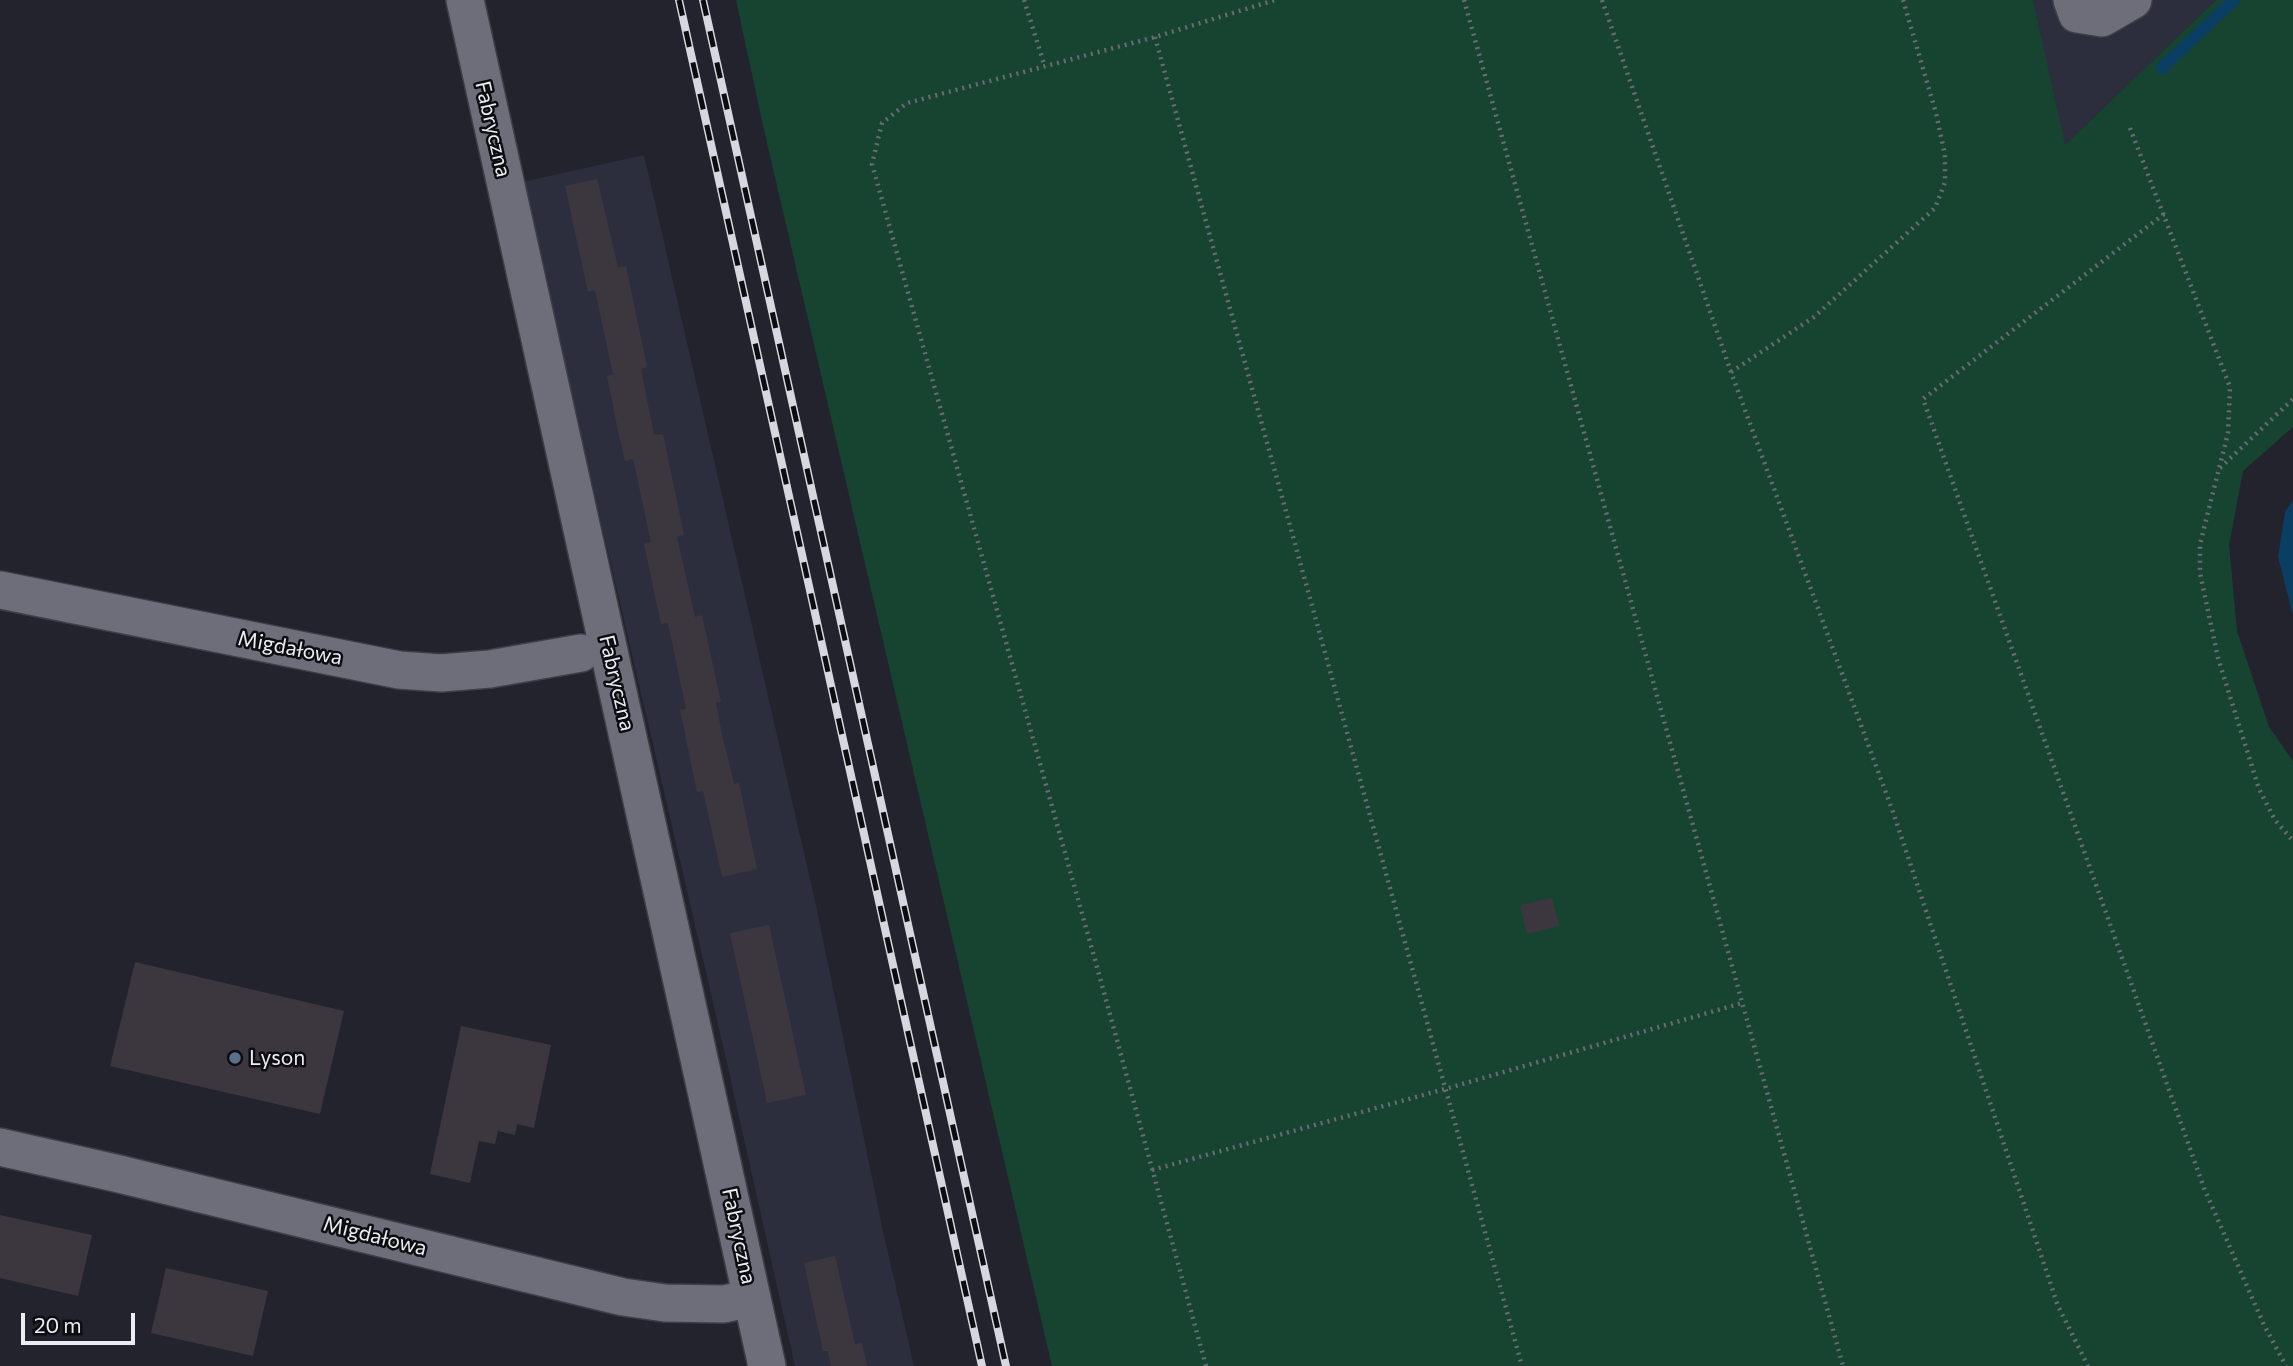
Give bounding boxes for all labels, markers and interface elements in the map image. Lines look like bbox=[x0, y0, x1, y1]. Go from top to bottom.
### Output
street label: Fabryczna bbox=[470, 79, 516, 179]
street label: Migdałowa bbox=[236, 626, 344, 670]
street label: Fabryczna bbox=[594, 633, 640, 733]
place label: Lyson bbox=[249, 1045, 305, 1071]
marker: Lyson bbox=[227, 1050, 243, 1066]
street label: Fabryczna bbox=[717, 1186, 761, 1286]
street label: Migdałowa bbox=[321, 1211, 429, 1261]
scale bar bbox=[24, 1300, 138, 1344]
text: 20 m bbox=[34, 1312, 82, 1337]

